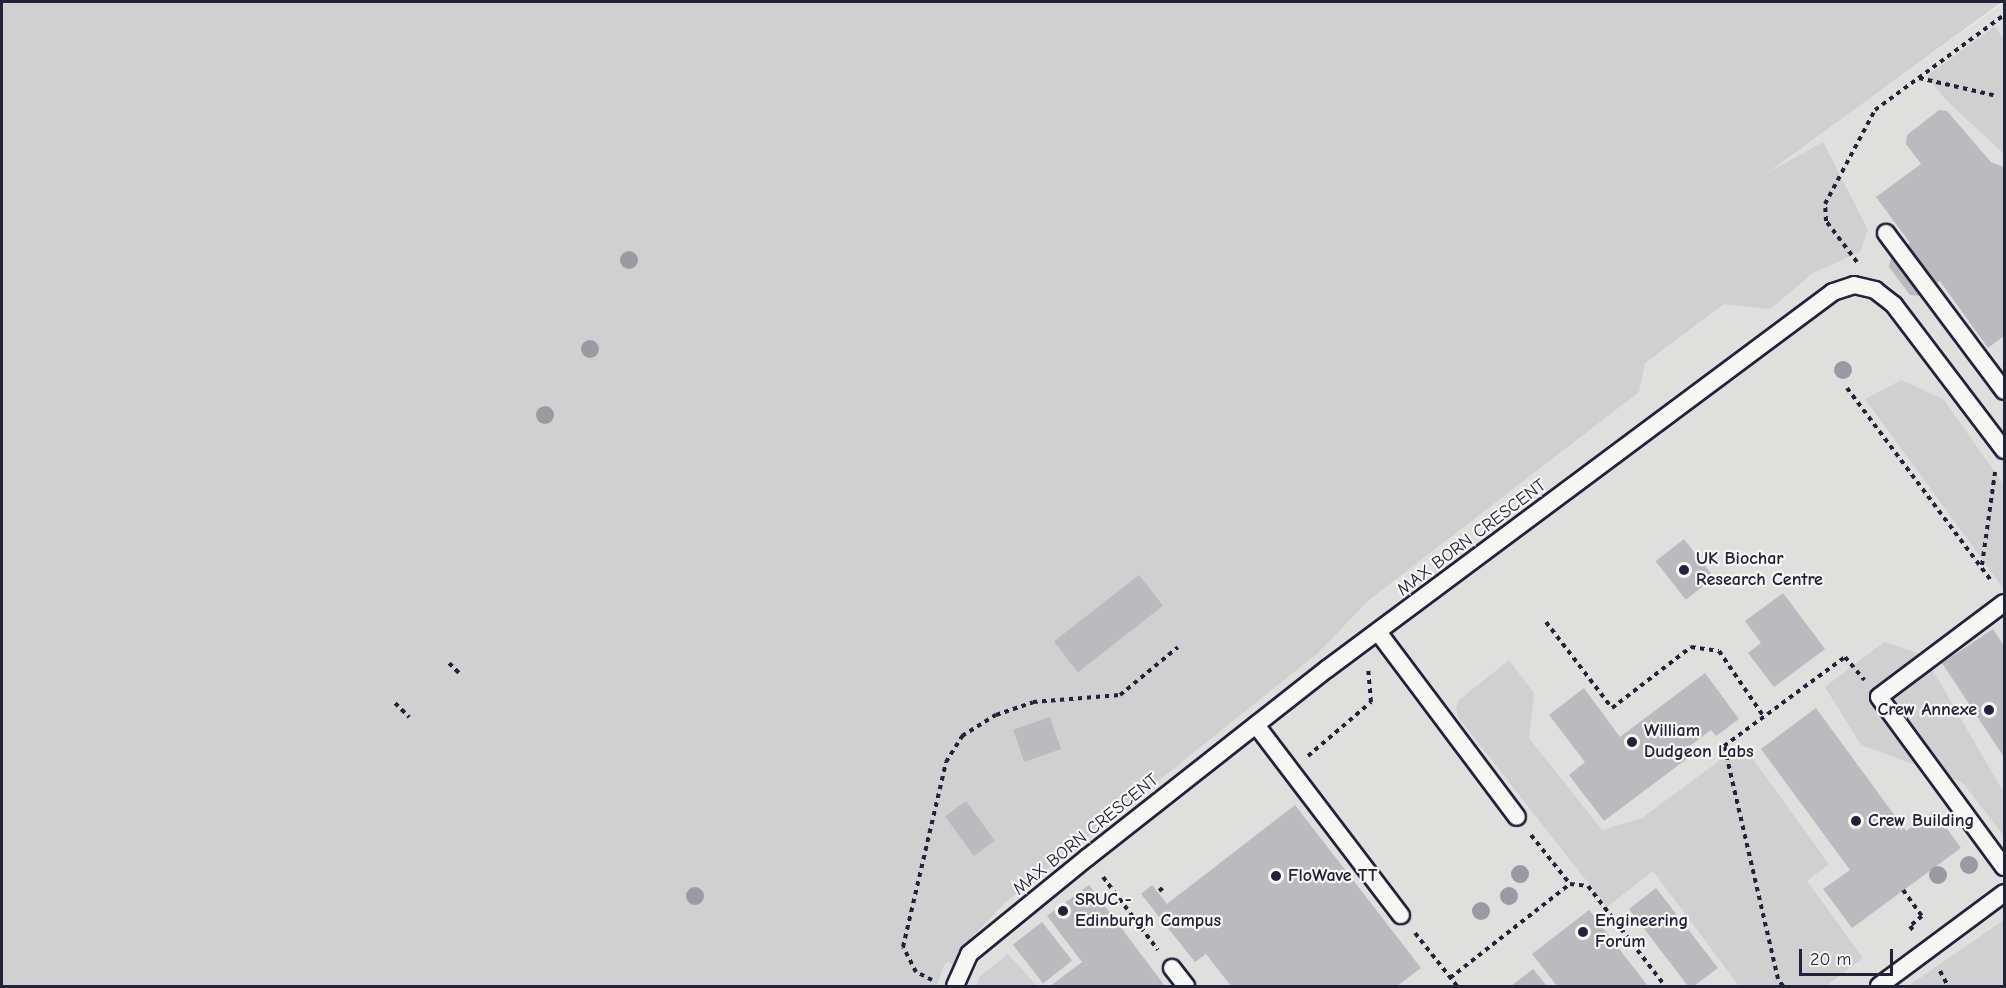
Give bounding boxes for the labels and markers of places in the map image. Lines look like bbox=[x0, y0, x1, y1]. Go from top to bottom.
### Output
place label: UK Biochar Research Centre bbox=[1696, 549, 1823, 592]
marker: UK Biochar Research Centre bbox=[1677, 563, 1691, 577]
place label: Crew Annexe bbox=[1877, 699, 1977, 721]
marker: Crew Annexe bbox=[1982, 703, 1996, 717]
place label: William Dudgeon Labs bbox=[1644, 721, 1754, 764]
marker: William Dudgeon Labs bbox=[1625, 735, 1639, 749]
place label: Crew Building bbox=[1868, 810, 1974, 832]
marker: Crew Building bbox=[1849, 814, 1863, 828]
place label: FloWave TT bbox=[1288, 865, 1377, 887]
marker: FloWave TT bbox=[1269, 869, 1283, 883]
place label: SRUC - Edinburgh Campus bbox=[1075, 890, 1221, 932]
marker: SRUC - Edinburgh Campus bbox=[1056, 904, 1070, 918]
place label: Engineering Forum bbox=[1595, 911, 1688, 954]
marker: Engineering Forum bbox=[1576, 925, 1590, 939]

